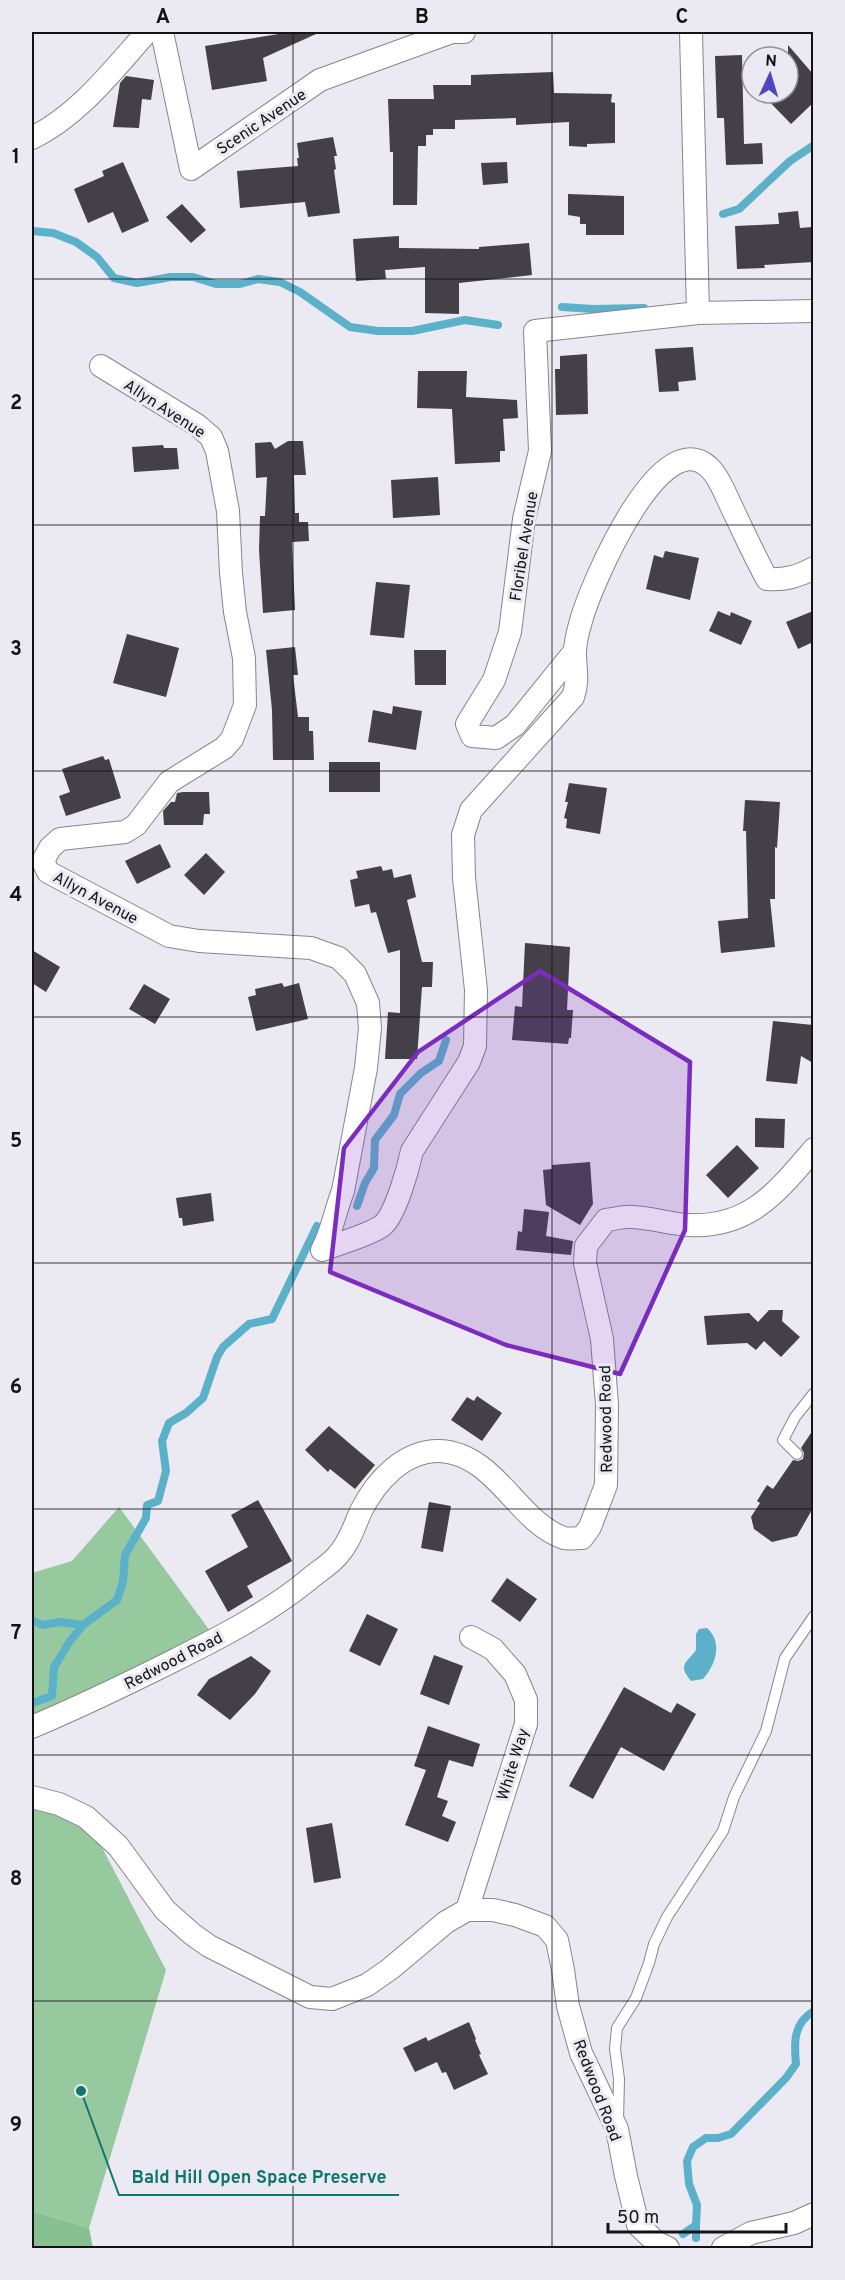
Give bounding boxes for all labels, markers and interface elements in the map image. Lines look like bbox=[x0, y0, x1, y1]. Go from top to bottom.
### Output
text: A bbox=[156, 5, 170, 31]
text: B bbox=[415, 5, 429, 31]
text: C bbox=[676, 5, 688, 31]
north arrow bbox=[740, 45, 800, 105]
text: N bbox=[764, 52, 777, 72]
street label: Scenic Avenue bbox=[213, 85, 311, 160]
text: 1 bbox=[12, 145, 20, 171]
street label: Allyn Avenue bbox=[119, 376, 209, 444]
text: 2 bbox=[10, 391, 22, 417]
street label: Floribel Avenue bbox=[506, 490, 544, 603]
text: 3 bbox=[10, 637, 22, 663]
street label: Allyn Avenue bbox=[49, 868, 141, 930]
text: 4 bbox=[10, 883, 22, 909]
text: 5 bbox=[10, 1129, 22, 1155]
street label: Redwood Road bbox=[596, 1365, 618, 1473]
text: 6 bbox=[10, 1375, 22, 1401]
text: 7 bbox=[11, 1621, 21, 1647]
street label: Redwood Road bbox=[121, 1628, 226, 1695]
street label: White Way bbox=[493, 1726, 534, 1803]
text: 8 bbox=[10, 1867, 22, 1893]
street label: Redwood Road bbox=[568, 2037, 625, 2145]
text: 9 bbox=[10, 2113, 22, 2139]
callout: Bald Hill Open Space Preserve bbox=[119, 2159, 399, 2195]
text: Bald Hill Open Space Preserve bbox=[131, 2167, 387, 2190]
scale bar bbox=[608, 2196, 786, 2234]
text: 50 m bbox=[617, 2207, 659, 2230]

